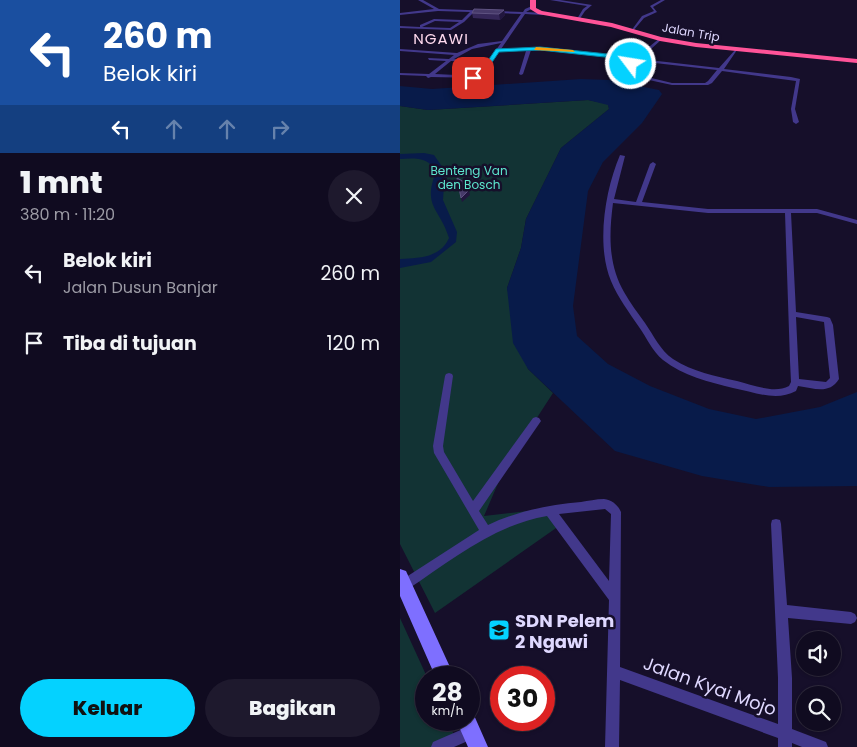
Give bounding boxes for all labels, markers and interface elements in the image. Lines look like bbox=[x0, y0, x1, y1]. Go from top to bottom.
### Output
text: 260 m bbox=[103, 11, 213, 60]
street label: Jalan Trip bbox=[661, 19, 721, 45]
icon: left bbox=[20, 20, 85, 85]
district label: NGAWI bbox=[413, 28, 469, 49]
position arrow bbox=[604, 37, 656, 89]
pin bbox=[452, 57, 494, 99]
text: Belok kiri bbox=[103, 58, 197, 89]
icon: arrive bbox=[459, 64, 487, 92]
icon: left bbox=[107, 115, 135, 143]
icon: ahead bbox=[160, 115, 188, 143]
icon: ahead bbox=[213, 115, 241, 143]
icon: right bbox=[266, 115, 294, 143]
text: 1 mnt bbox=[20, 161, 103, 204]
park label: Benteng Van den Bosch bbox=[430, 162, 508, 193]
button: close bbox=[328, 170, 380, 222]
text: 380 m · 11:20 bbox=[20, 203, 115, 226]
text: Belok kiri bbox=[63, 247, 152, 274]
icon: left bbox=[20, 259, 48, 287]
text: 260 m bbox=[320, 260, 380, 287]
text: Jalan Dusun Banjar bbox=[63, 276, 218, 299]
icon: arrive bbox=[20, 329, 48, 357]
text: Tiba di tujuan bbox=[63, 330, 197, 357]
text: 120 m bbox=[326, 330, 380, 357]
place label: SDN Pelem 2 Ngawi bbox=[515, 608, 614, 654]
school or university icon: SDN Pelem 2 Ngawi bbox=[487, 618, 511, 642]
map controls bbox=[796, 631, 841, 731]
button: sound bbox=[796, 631, 841, 676]
street label: Jalan Kyai Mojo bbox=[640, 650, 780, 722]
speed limit sign: 30 bbox=[490, 666, 555, 731]
text: 28 bbox=[432, 675, 463, 710]
button: Keluar bbox=[20, 679, 195, 737]
button: Bagikan bbox=[205, 679, 380, 737]
button: search bbox=[796, 686, 841, 731]
text: km/h bbox=[432, 702, 463, 719]

